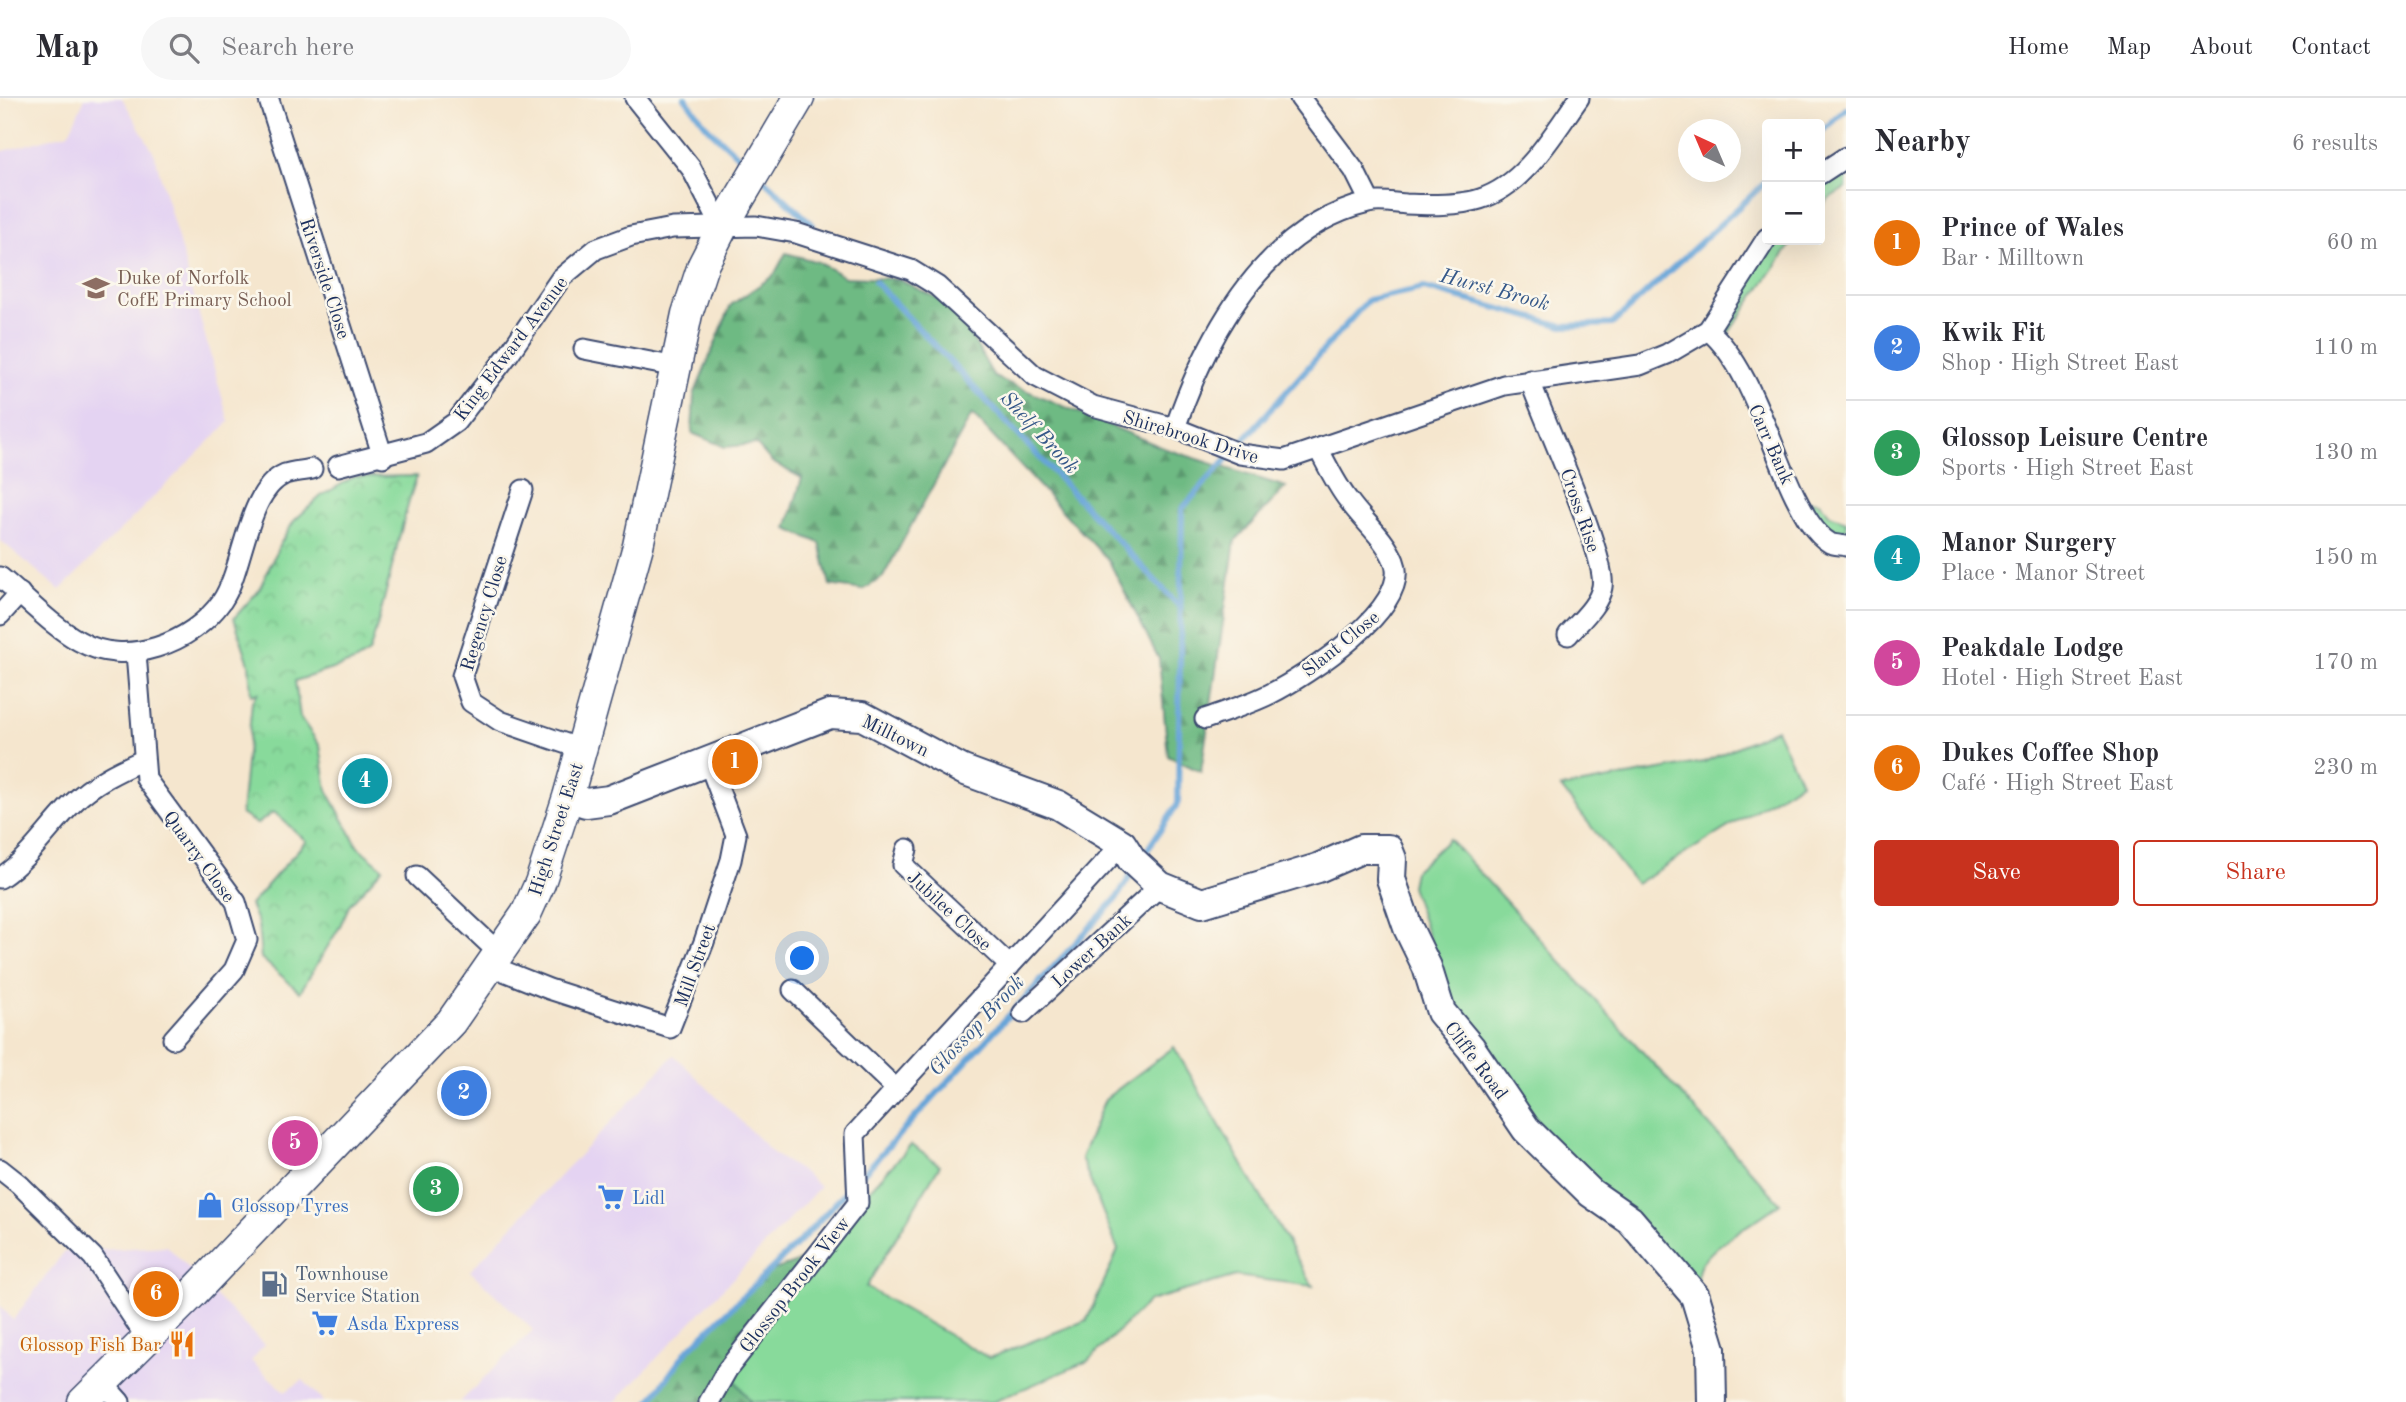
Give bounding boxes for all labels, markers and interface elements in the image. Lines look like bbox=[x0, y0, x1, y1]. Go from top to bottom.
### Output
search box bbox=[141, 17, 631, 80]
icon: search bbox=[165, 29, 203, 67]
text: Map bbox=[35, 32, 99, 65]
text: Search here bbox=[221, 35, 354, 61]
text: Home bbox=[2008, 36, 2069, 60]
text: Map bbox=[2107, 36, 2151, 60]
text: About bbox=[2189, 36, 2253, 60]
text: Contact bbox=[2291, 36, 2371, 60]
north arrow bbox=[1678, 119, 1741, 182]
map controls bbox=[1762, 119, 1825, 245]
button: + bbox=[1762, 119, 1825, 182]
text: Nearby bbox=[1874, 128, 1971, 158]
text: 6 results bbox=[2292, 132, 2378, 155]
button: − bbox=[1762, 182, 1825, 245]
street label: Riverside Close bbox=[295, 216, 352, 342]
text: Prince of Wales bbox=[1941, 216, 2124, 242]
text: 1 bbox=[1890, 231, 1904, 254]
text: 60 m bbox=[2327, 231, 2378, 254]
text: Bar · Milltown bbox=[1941, 247, 2084, 270]
water label: Hurst Brook bbox=[1437, 265, 1552, 315]
place label: Duke of Norfolk CofE Primary School bbox=[117, 270, 292, 311]
school or university icon: Duke of Norfolk CofE Primary School bbox=[81, 273, 111, 303]
street label: King Edward Avenue bbox=[452, 274, 572, 425]
text: Kwik Fit bbox=[1941, 321, 2045, 347]
text: 2 bbox=[1890, 336, 1904, 359]
text: 110 m bbox=[2313, 336, 2378, 359]
text: Shop · High Street East bbox=[1941, 352, 2179, 375]
water label: Shelf Brook bbox=[996, 388, 1082, 478]
street label: Carr Bank bbox=[1744, 402, 1796, 488]
street label: Shirebrook Drive bbox=[1120, 409, 1260, 468]
text: Glossop Leisure Centre bbox=[1941, 426, 2208, 452]
text: 3 bbox=[1890, 441, 1904, 464]
text: 130 m bbox=[2313, 441, 2378, 464]
text: Sports · High Street East bbox=[1941, 457, 2194, 480]
street label: Cross Rise bbox=[1555, 466, 1602, 555]
text: Manor Surgery bbox=[1941, 531, 2117, 557]
text: 4 bbox=[1890, 546, 1904, 569]
text: 150 m bbox=[2313, 546, 2378, 569]
street label: Regency Close bbox=[459, 554, 512, 674]
text: Place · Manor Street bbox=[1941, 562, 2145, 585]
street label: Slant Close bbox=[1300, 608, 1384, 682]
text: Peakdale Lodge bbox=[1941, 636, 2124, 662]
text: 5 bbox=[1890, 651, 1904, 674]
text: 170 m bbox=[2313, 651, 2378, 674]
text: Hotel · High Street East bbox=[1941, 667, 2183, 690]
street label: Milltown bbox=[858, 713, 931, 762]
pin: 1 bbox=[712, 736, 758, 788]
text: Dukes Coffee Shop bbox=[1941, 741, 2159, 767]
pin: 4 bbox=[342, 755, 388, 807]
text: 6 bbox=[1890, 756, 1904, 779]
text: 230 m bbox=[2313, 756, 2378, 779]
street label: High Street East bbox=[527, 761, 588, 899]
text: Café · High Street East bbox=[1941, 772, 2174, 795]
street label: Quarry Close bbox=[159, 808, 237, 907]
button: Save bbox=[1874, 840, 2119, 906]
button: Share bbox=[2133, 840, 2378, 906]
street label: Jubilee Close bbox=[903, 868, 994, 955]
street label: Lower Bank bbox=[1049, 911, 1136, 992]
street label: Mill Street bbox=[673, 922, 720, 1010]
your location bbox=[785, 941, 819, 975]
water label: Glossop Brook bbox=[925, 972, 1029, 1080]
street label: Cliffe Road bbox=[1440, 1019, 1510, 1104]
pin: 2 bbox=[441, 1067, 487, 1119]
pin: 5 bbox=[272, 1117, 318, 1169]
pin: 3 bbox=[413, 1163, 459, 1215]
supermarket icon: Lidl bbox=[596, 1182, 626, 1212]
shop icon: Glossop Tyres bbox=[195, 1190, 225, 1220]
place label: Lidl bbox=[632, 1190, 665, 1209]
place label: Glossop Tyres bbox=[231, 1198, 349, 1217]
street label: Glossop Brook View bbox=[737, 1214, 855, 1357]
place label: Townhouse Service Station bbox=[295, 1266, 420, 1307]
pin: 6 bbox=[133, 1268, 179, 1320]
fuel station icon: Townhouse Service Station bbox=[259, 1269, 289, 1299]
supermarket icon: Asda Express bbox=[310, 1308, 340, 1338]
place label: Asda Express bbox=[346, 1316, 459, 1335]
restaurant icon: Glossop Fish Bar bbox=[167, 1329, 197, 1359]
place label: Glossop Fish Bar bbox=[20, 1337, 161, 1356]

